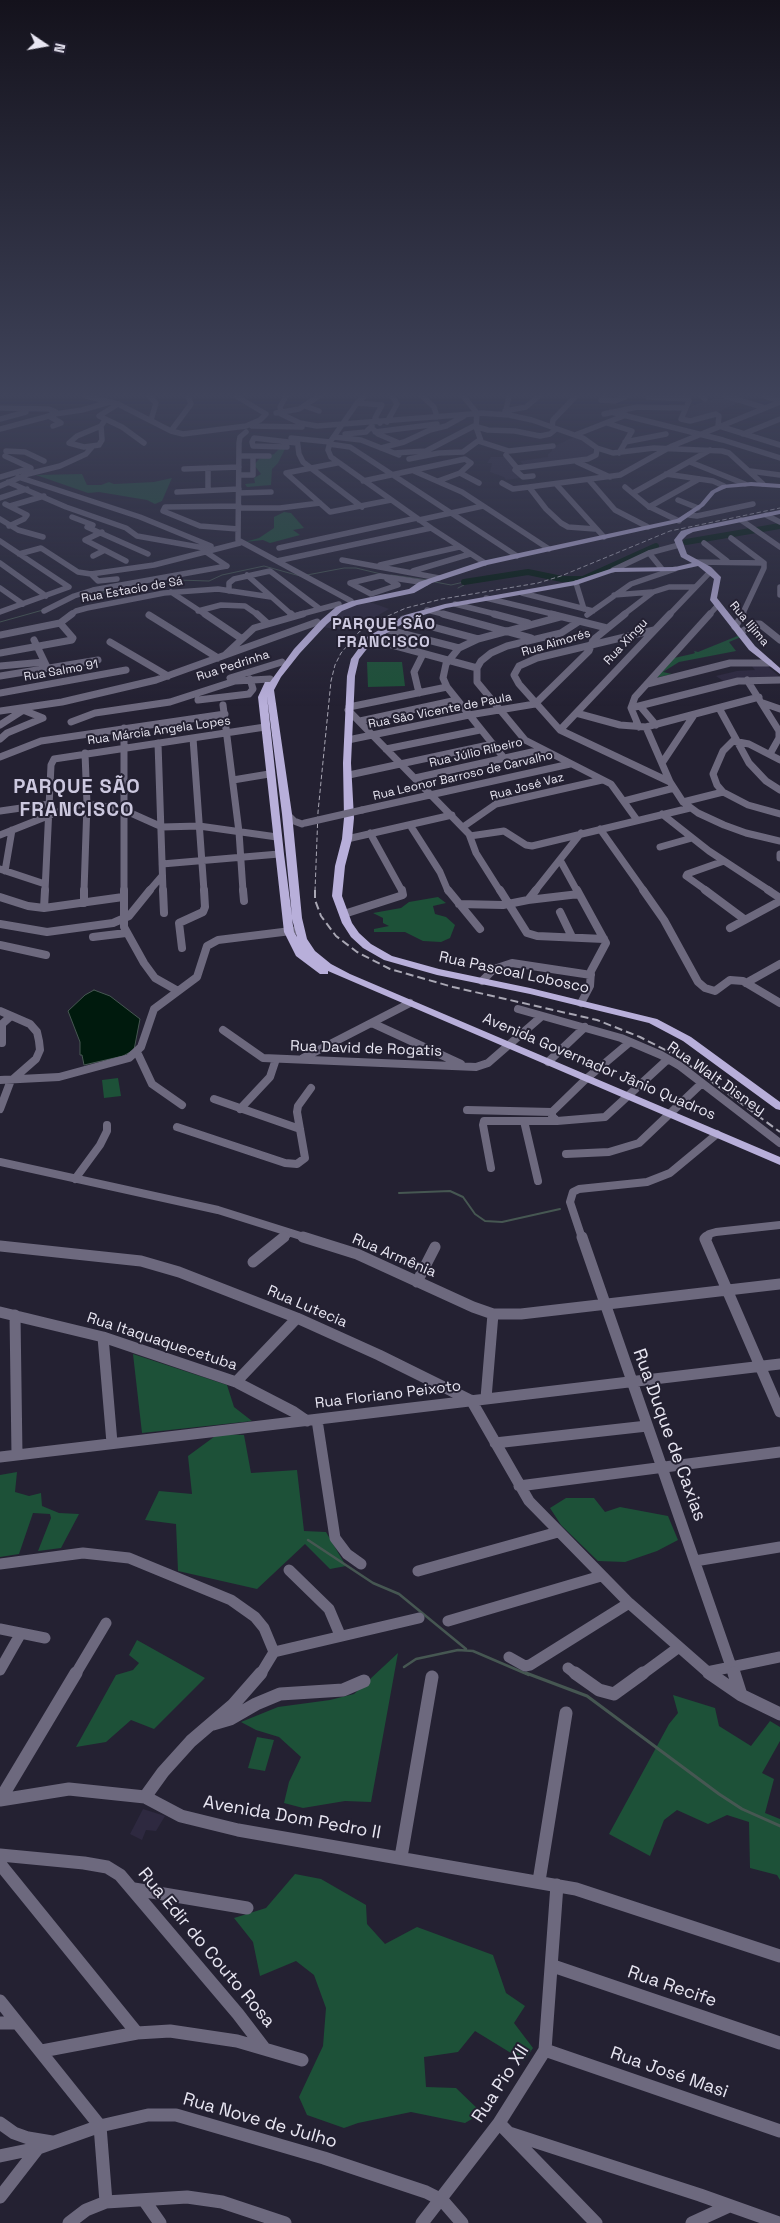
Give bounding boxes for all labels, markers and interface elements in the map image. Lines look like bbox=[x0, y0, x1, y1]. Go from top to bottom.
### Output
north arrow bbox=[20, 20, 70, 70]
text: N bbox=[50, 42, 69, 55]
street label: Rua Estacio de Sá bbox=[80, 574, 184, 606]
street label: Rua Iljima bbox=[726, 599, 772, 649]
district label: PARQUE SÃO FRANCISCO bbox=[331, 615, 437, 653]
street label: Rua Xingu bbox=[601, 616, 651, 668]
street label: Rua Aimorés bbox=[520, 626, 592, 660]
street label: Rua Pedrinha bbox=[195, 647, 271, 685]
street label: Rua Salmo 91 bbox=[23, 657, 99, 685]
street label: Rua São Vicente de Paula bbox=[367, 690, 513, 732]
street label: Rua Márcia Angela Lopes bbox=[87, 714, 231, 748]
street label: Rua Júlio Ribeiro bbox=[428, 735, 524, 771]
street label: Rua Leonor Barroso de Carvalho bbox=[372, 748, 554, 804]
street label: Rua José Vaz bbox=[489, 770, 565, 804]
district label: PARQUE SÃO FRANCISCO bbox=[12, 776, 142, 823]
street label: Rua Pascoal Lobosco bbox=[437, 948, 591, 998]
street label: Avenida Governador Jânio Quadros bbox=[480, 1010, 718, 1124]
street label: Rua David de Rogatis bbox=[290, 1037, 442, 1061]
street label: Rua Walt Disney bbox=[663, 1038, 769, 1120]
street label: Rua Armênia bbox=[349, 1230, 439, 1282]
street label: Rua Lutecia bbox=[264, 1282, 350, 1332]
street label: Rua Itaquaquecetuba bbox=[85, 1309, 239, 1375]
street label: Rua Duque de Caxias bbox=[628, 1346, 710, 1524]
street label: Rua Floriano Peixoto bbox=[314, 1377, 462, 1413]
street label: Avenida Dom Pedro II bbox=[202, 1792, 382, 1844]
street label: Rua Edir do Couto Rosa bbox=[133, 1864, 279, 2032]
street label: Rua Recife bbox=[625, 1962, 719, 2012]
street label: Rua Pio XII bbox=[468, 2041, 534, 2127]
street label: Rua José Masi bbox=[607, 2043, 731, 2103]
street label: Rua Nove de Julho bbox=[180, 2089, 340, 2153]

